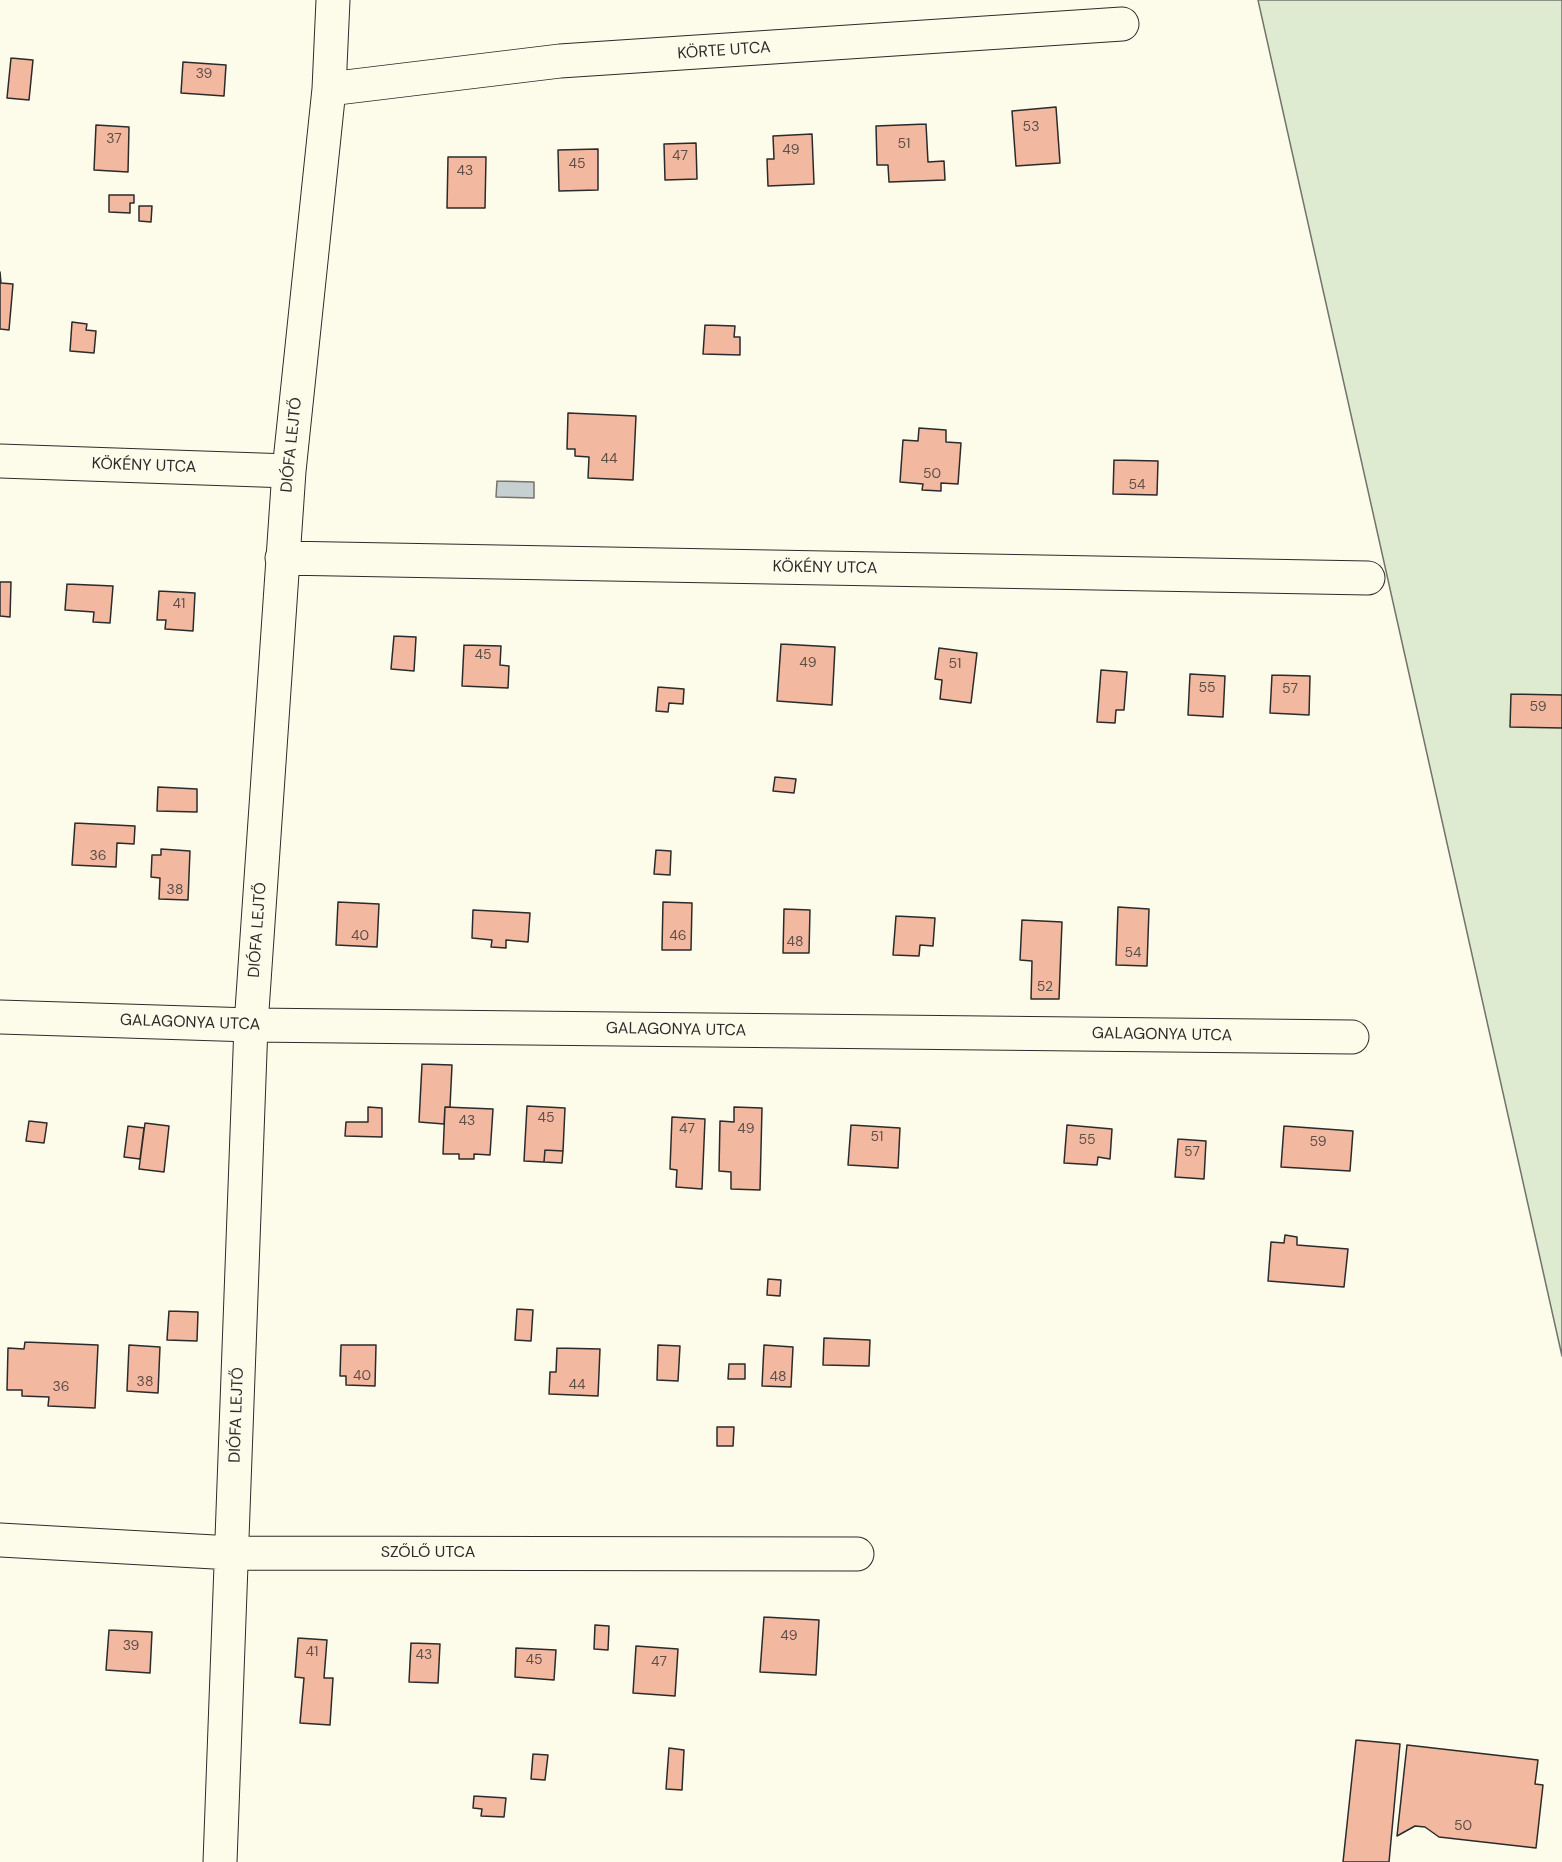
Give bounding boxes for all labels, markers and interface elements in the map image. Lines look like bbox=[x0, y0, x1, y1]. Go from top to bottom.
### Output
street label: KÖRTE UTCA bbox=[677, 38, 771, 64]
house number: 39 bbox=[196, 66, 212, 82]
house number: 53 bbox=[1023, 119, 1039, 135]
house number: 37 bbox=[106, 131, 122, 147]
house number: 51 bbox=[898, 136, 910, 152]
house number: 49 bbox=[782, 142, 800, 158]
house number: 47 bbox=[672, 148, 688, 164]
house number: 45 bbox=[568, 156, 586, 172]
house number: 43 bbox=[457, 163, 473, 179]
street label: DIÓFA LEJTŐ bbox=[277, 396, 307, 494]
house number: 44 bbox=[601, 451, 617, 467]
street label: KÖKÉNY UTCA bbox=[91, 455, 197, 477]
house number: 50 bbox=[923, 466, 941, 482]
house number: 54 bbox=[1128, 477, 1146, 493]
street label: KÖKÉNY UTCA bbox=[772, 557, 878, 579]
house number: 41 bbox=[173, 596, 185, 612]
house number: 45 bbox=[474, 647, 492, 663]
house number: 49 bbox=[799, 655, 817, 671]
house number: 51 bbox=[949, 656, 961, 672]
house number: 55 bbox=[1198, 680, 1216, 696]
house number: 57 bbox=[1282, 681, 1298, 697]
house number: 59 bbox=[1530, 699, 1546, 715]
house number: 36 bbox=[89, 848, 107, 864]
house number: 38 bbox=[167, 882, 183, 898]
street label: DIÓFA LEJTŐ bbox=[245, 882, 271, 978]
house number: 40 bbox=[351, 928, 369, 944]
house number: 46 bbox=[669, 928, 687, 944]
house number: 48 bbox=[786, 934, 804, 950]
house number: 54 bbox=[1124, 945, 1142, 961]
house number: 52 bbox=[1037, 979, 1053, 995]
street label: GALAGONYA UTCA bbox=[119, 1011, 261, 1035]
street label: GALAGONYA UTCA bbox=[606, 1019, 746, 1041]
street label: GALAGONYA UTCA bbox=[1092, 1024, 1232, 1046]
house number: 45 bbox=[537, 1110, 555, 1126]
house number: 43 bbox=[459, 1113, 475, 1129]
house number: 47 bbox=[679, 1121, 695, 1137]
house number: 49 bbox=[737, 1121, 755, 1137]
house number: 51 bbox=[871, 1129, 883, 1145]
house number: 55 bbox=[1078, 1132, 1096, 1148]
house number: 59 bbox=[1310, 1134, 1326, 1150]
house number: 57 bbox=[1184, 1144, 1200, 1160]
street label: DIÓFA LEJTŐ bbox=[226, 1367, 248, 1463]
house number: 40 bbox=[353, 1368, 371, 1384]
house number: 48 bbox=[769, 1369, 787, 1385]
house number: 38 bbox=[137, 1374, 153, 1390]
house number: 44 bbox=[569, 1377, 585, 1393]
house number: 36 bbox=[52, 1379, 70, 1395]
street label: SZŐLŐ UTCA bbox=[381, 1543, 475, 1563]
house number: 49 bbox=[780, 1628, 798, 1644]
house number: 39 bbox=[123, 1638, 139, 1654]
house number: 41 bbox=[306, 1644, 318, 1660]
house number: 43 bbox=[416, 1647, 432, 1663]
house number: 45 bbox=[525, 1652, 543, 1668]
house number: 47 bbox=[651, 1654, 667, 1670]
house number: 50 bbox=[1454, 1818, 1472, 1834]

